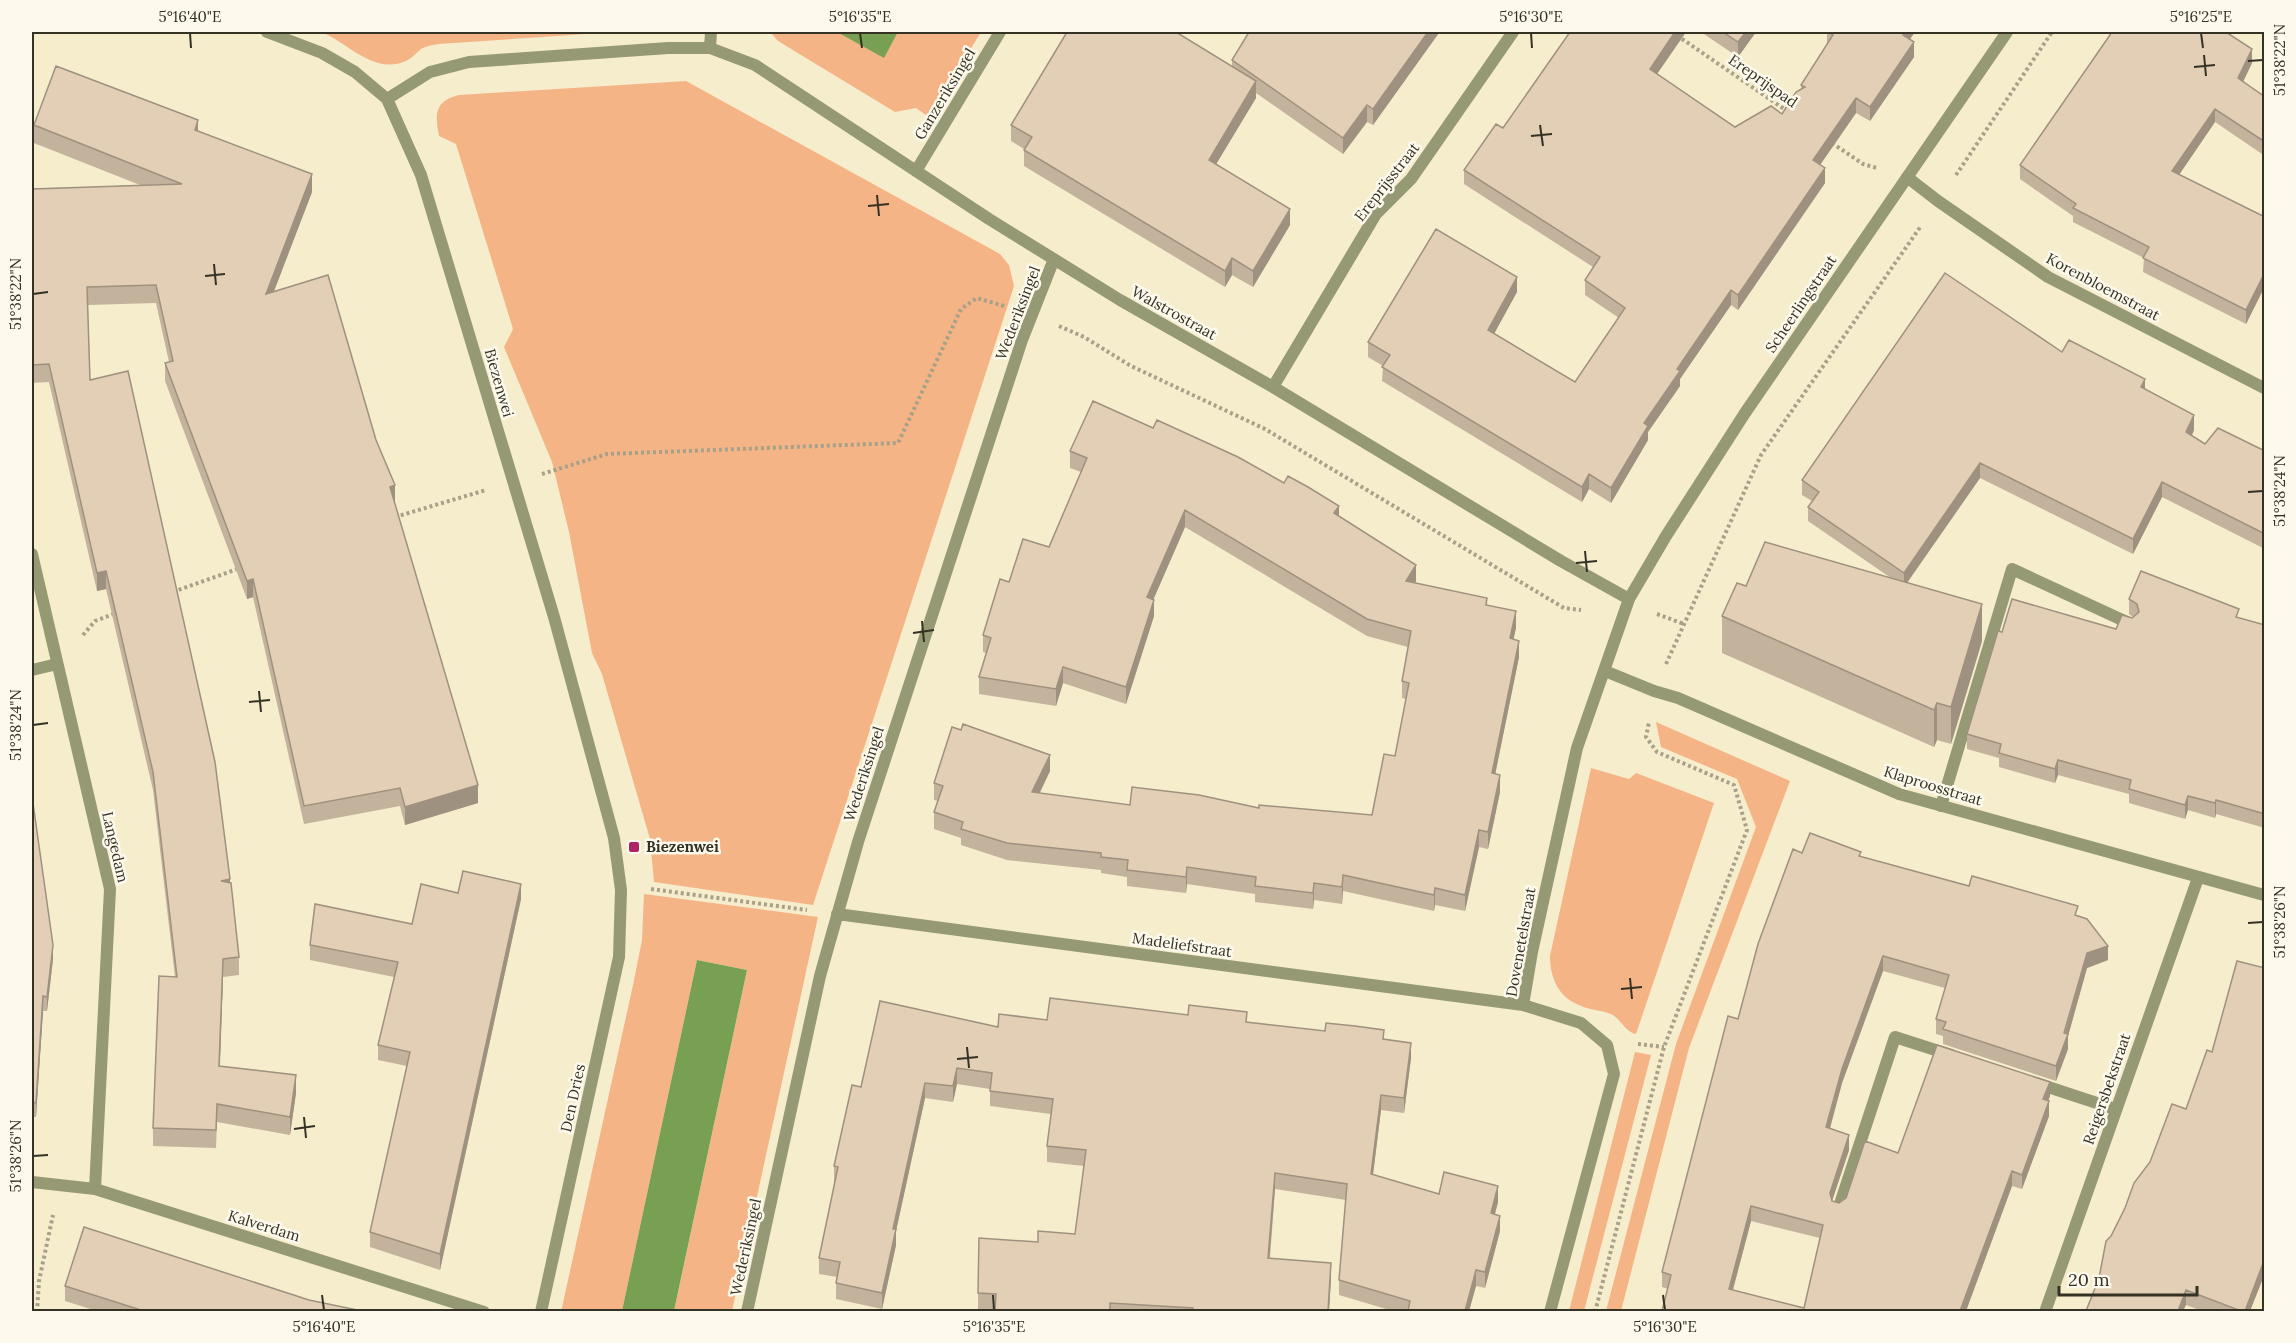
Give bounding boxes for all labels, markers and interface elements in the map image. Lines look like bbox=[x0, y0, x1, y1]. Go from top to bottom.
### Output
text: 5°16'40"E bbox=[159, 7, 221, 26]
text: 5°16'35"E bbox=[829, 7, 891, 26]
text: 5°16'30"E bbox=[1499, 7, 1563, 26]
text: 5°16'25"E bbox=[2170, 7, 2232, 26]
text: 51°38'22"N bbox=[2270, 24, 2289, 96]
street label: Ganzeriksingel bbox=[910, 45, 979, 143]
street label: Ereprijspad bbox=[1725, 50, 1802, 111]
street label: Ereprijsstraat bbox=[1350, 138, 1423, 225]
street label: Korenbloemstraat bbox=[2043, 249, 2163, 325]
street label: Scheerlingstraat bbox=[1761, 251, 1840, 356]
text: 51°38'22"N bbox=[6, 258, 25, 330]
street label: Wederiksingel bbox=[991, 263, 1044, 362]
street label: Walstrostraat bbox=[1128, 281, 1220, 344]
street label: Biezenwei bbox=[481, 346, 518, 419]
text: 51°38'24"N bbox=[2270, 455, 2289, 527]
text: 51°38'24"N bbox=[6, 689, 25, 761]
street label: Wederiksingel bbox=[839, 724, 888, 824]
street label: Klaproosstraat bbox=[1881, 761, 1985, 810]
street label: Langedam bbox=[98, 810, 133, 884]
place label: Biezenwei bbox=[646, 837, 719, 856]
marker: Biezenwei bbox=[627, 840, 641, 854]
street label: Dovenetelstraat bbox=[1502, 885, 1540, 998]
text: 51°38'26"N bbox=[2270, 886, 2289, 958]
street label: Madeliefstraat bbox=[1131, 928, 1233, 961]
street label: Reigersbekstraat bbox=[2079, 1030, 2135, 1147]
street label: Den Dries bbox=[556, 1062, 589, 1134]
text: 51°38'26"N bbox=[6, 1120, 25, 1192]
street label: Wederiksingel bbox=[726, 1197, 765, 1297]
street label: Kalverdam bbox=[226, 1206, 302, 1245]
scale bar bbox=[2059, 1259, 2197, 1297]
text: 20 m bbox=[2068, 1268, 2110, 1291]
text: 5°16'40"E bbox=[293, 1317, 355, 1336]
text: 5°16'35"E bbox=[963, 1317, 1025, 1336]
text: 5°16'30"E bbox=[1633, 1317, 1697, 1336]

